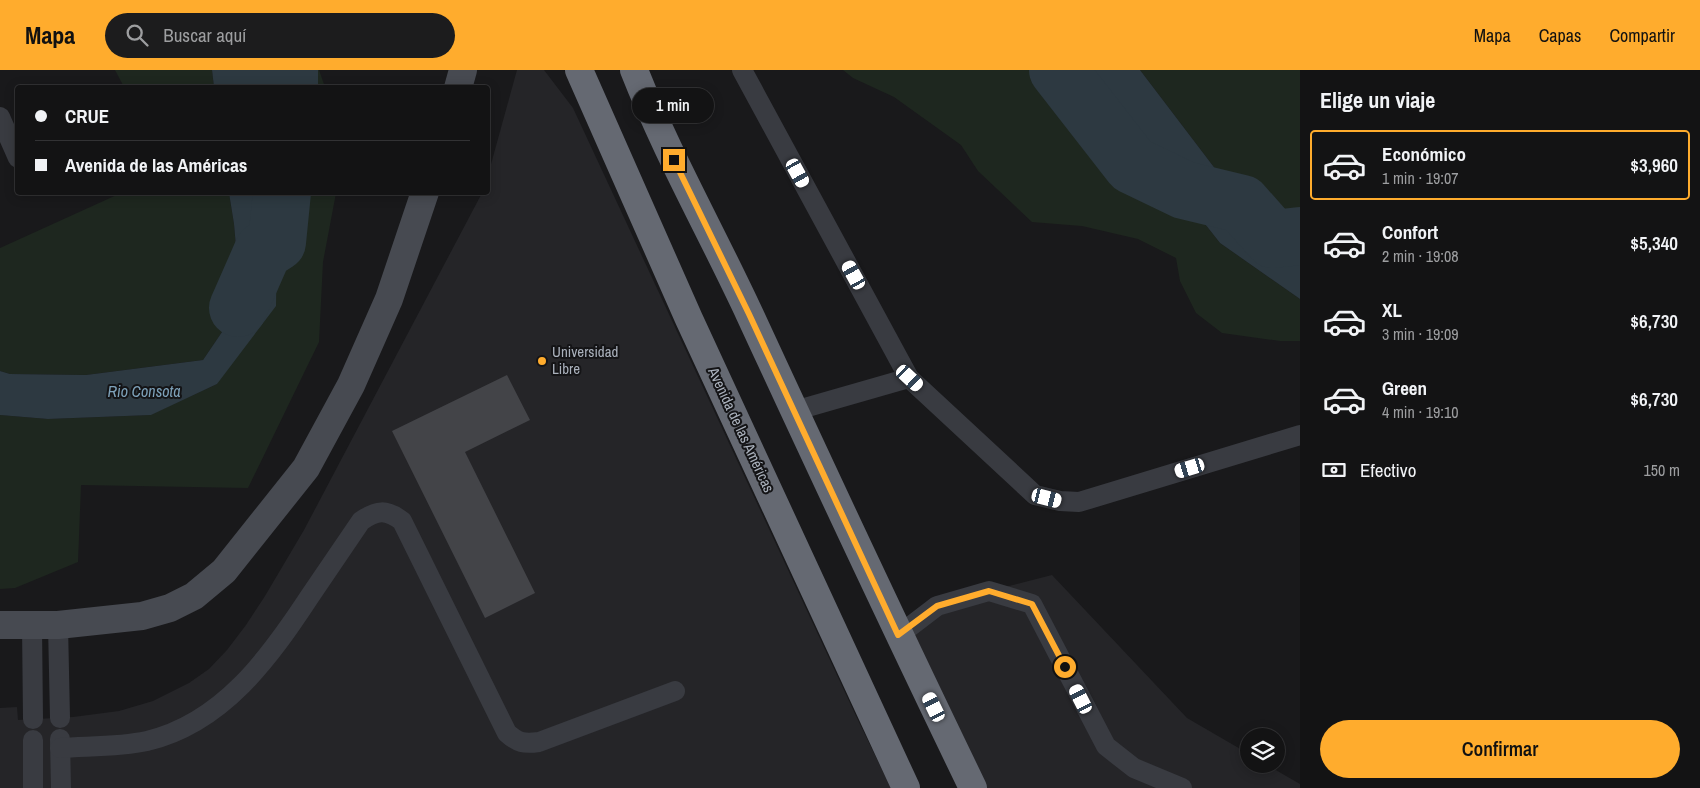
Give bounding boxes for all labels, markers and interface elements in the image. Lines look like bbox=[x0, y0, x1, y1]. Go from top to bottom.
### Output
search box bbox=[105, 13, 455, 58]
text: Mapa bbox=[25, 19, 75, 51]
icon: search bbox=[123, 21, 151, 49]
text: Buscar aquí bbox=[163, 22, 246, 48]
text: Mapa bbox=[1474, 23, 1511, 48]
text: Capas bbox=[1539, 23, 1581, 48]
text: Compartir bbox=[1609, 23, 1675, 48]
text: Elige un viaje bbox=[1320, 85, 1435, 115]
callout: 1 min bbox=[633, 88, 715, 122]
text: 1 min bbox=[656, 94, 690, 116]
text: CRUE bbox=[65, 103, 109, 129]
text: Económico bbox=[1382, 141, 1466, 167]
icon: car bbox=[1322, 143, 1367, 188]
route end bbox=[663, 149, 685, 171]
text: Avenida de las Américas bbox=[65, 152, 247, 178]
text: $3,960 bbox=[1630, 152, 1678, 178]
car bbox=[784, 156, 811, 190]
text: 1 min · 19:07 bbox=[1382, 167, 1459, 189]
text: Confort bbox=[1382, 219, 1438, 245]
icon: car bbox=[1322, 221, 1367, 266]
text: $5,340 bbox=[1630, 230, 1678, 256]
text: 2 min · 19:08 bbox=[1382, 245, 1459, 267]
car bbox=[840, 258, 867, 292]
text: XL bbox=[1382, 297, 1402, 323]
icon: car bbox=[1322, 299, 1367, 344]
text: $6,730 bbox=[1630, 308, 1678, 334]
text: 3 min · 19:09 bbox=[1382, 323, 1459, 345]
place label: Universidad Libre bbox=[552, 341, 618, 379]
marker: Universidad Libre bbox=[536, 355, 548, 367]
car bbox=[893, 362, 926, 394]
street label: Avenida de las Américas bbox=[703, 363, 780, 496]
text: Green bbox=[1382, 375, 1427, 401]
icon: car bbox=[1322, 377, 1367, 422]
water label: Rio Consota bbox=[108, 380, 180, 402]
text: $6,730 bbox=[1630, 386, 1678, 412]
text: 4 min · 19:10 bbox=[1382, 401, 1459, 423]
car bbox=[1173, 456, 1206, 480]
icon: cash bbox=[1320, 456, 1348, 484]
text: Efectivo bbox=[1360, 457, 1416, 483]
text: 150 m bbox=[1644, 459, 1680, 481]
car bbox=[1030, 487, 1063, 509]
route start bbox=[1054, 656, 1076, 678]
car bbox=[1067, 682, 1094, 716]
car bbox=[920, 690, 947, 724]
button: Confirmar bbox=[1320, 720, 1680, 778]
map controls bbox=[1240, 728, 1285, 773]
button: layers bbox=[1240, 728, 1285, 773]

